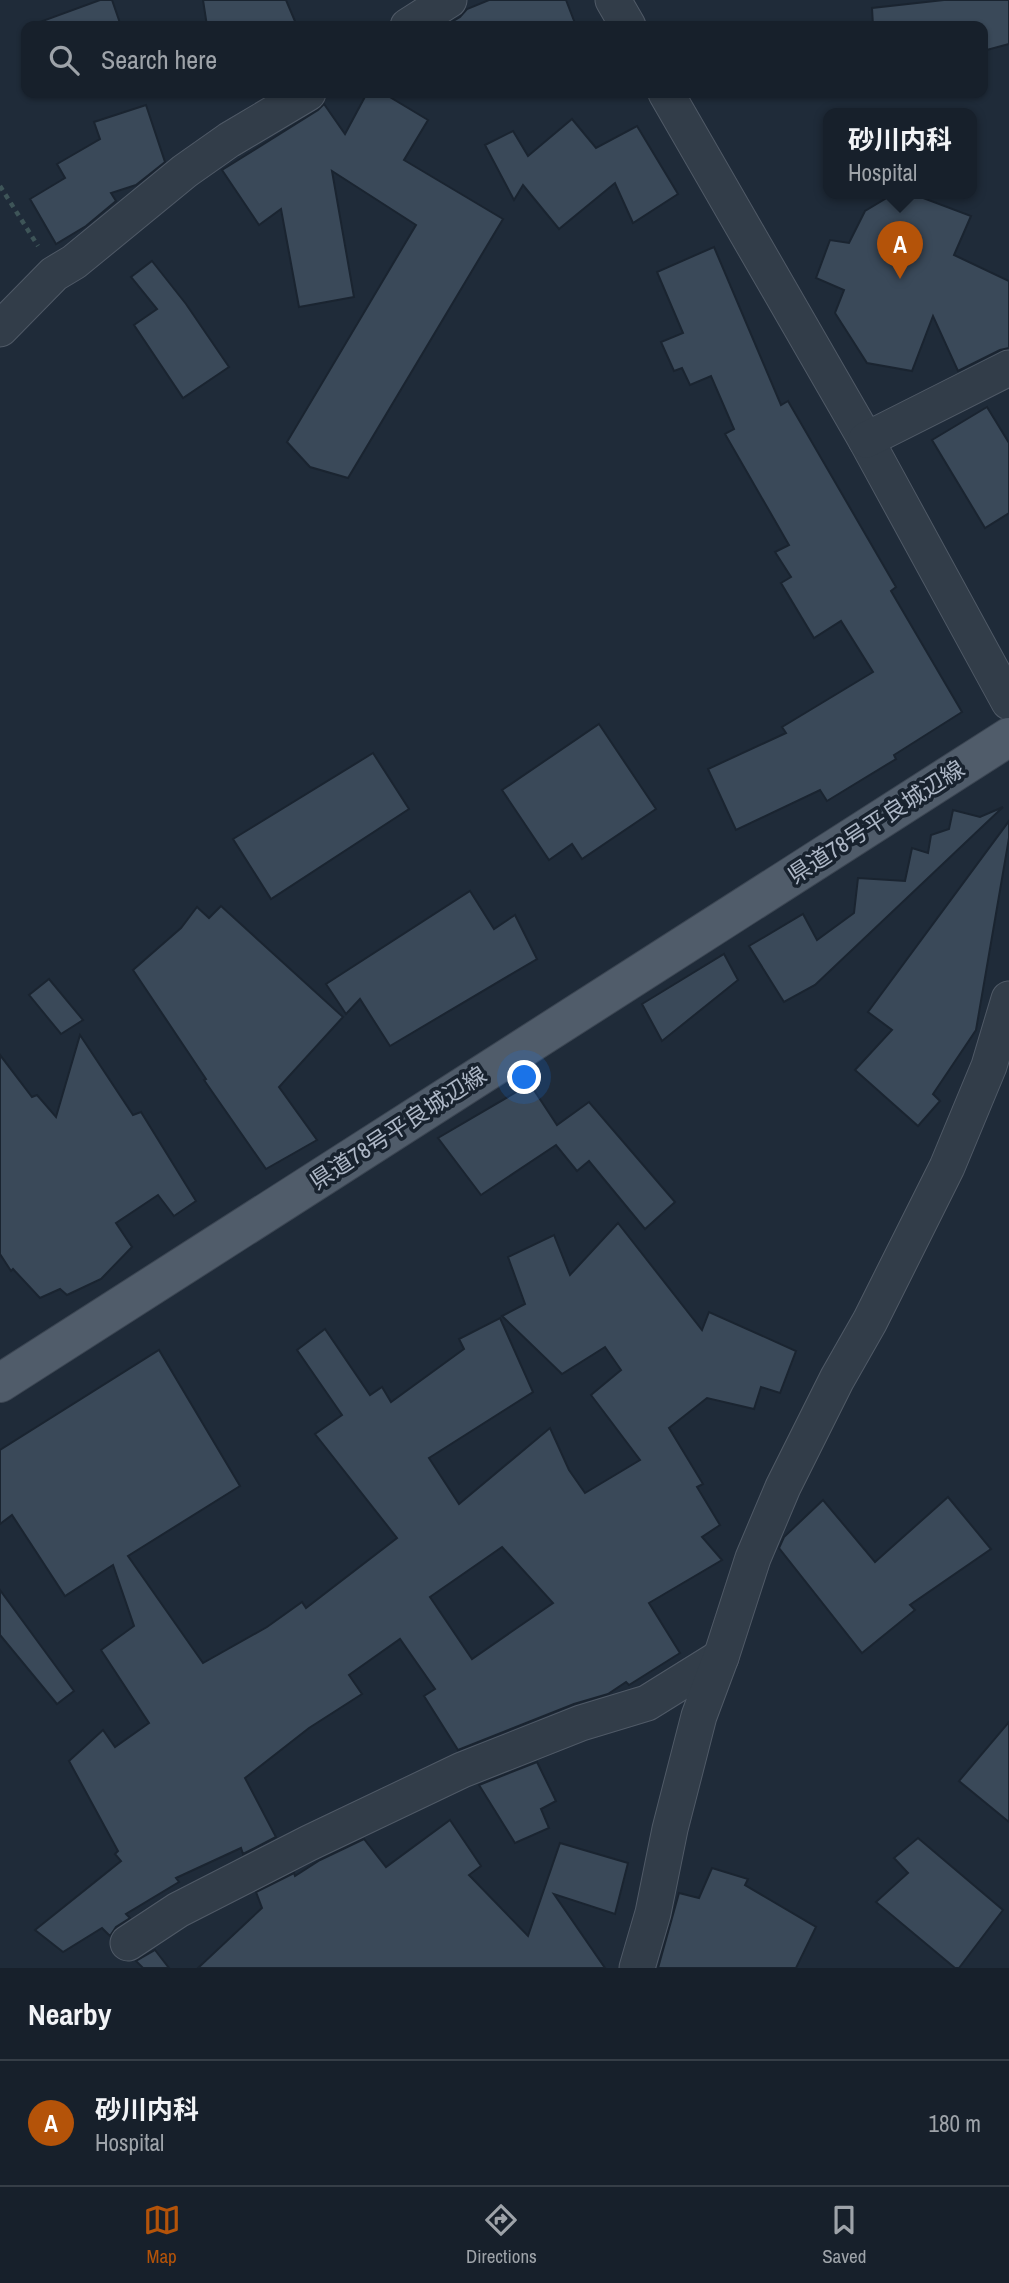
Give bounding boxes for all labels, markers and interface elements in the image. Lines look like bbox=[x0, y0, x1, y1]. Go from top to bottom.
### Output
search box bbox=[21, 21, 988, 98]
icon: search bbox=[45, 41, 83, 79]
text: Search here bbox=[101, 42, 217, 77]
popup bbox=[823, 108, 977, 199]
text: 砂川内科 bbox=[848, 122, 952, 157]
text: Hospital bbox=[848, 157, 917, 188]
pin: A bbox=[877, 221, 923, 279]
street label: 県道78号平良城辺線 bbox=[781, 753, 970, 890]
street label: 県道78号平良城辺線 bbox=[303, 1059, 492, 1196]
your location bbox=[507, 1060, 541, 1094]
text: Nearby bbox=[28, 1994, 111, 2034]
text: 砂川内科 bbox=[95, 2092, 199, 2127]
text: A bbox=[44, 2108, 58, 2139]
text: 180 m bbox=[929, 2108, 981, 2139]
text: Hospital bbox=[95, 2127, 164, 2158]
tab: Map bbox=[143, 2201, 181, 2269]
tab: Directions bbox=[466, 2201, 537, 2269]
tab: Saved bbox=[822, 2201, 866, 2269]

